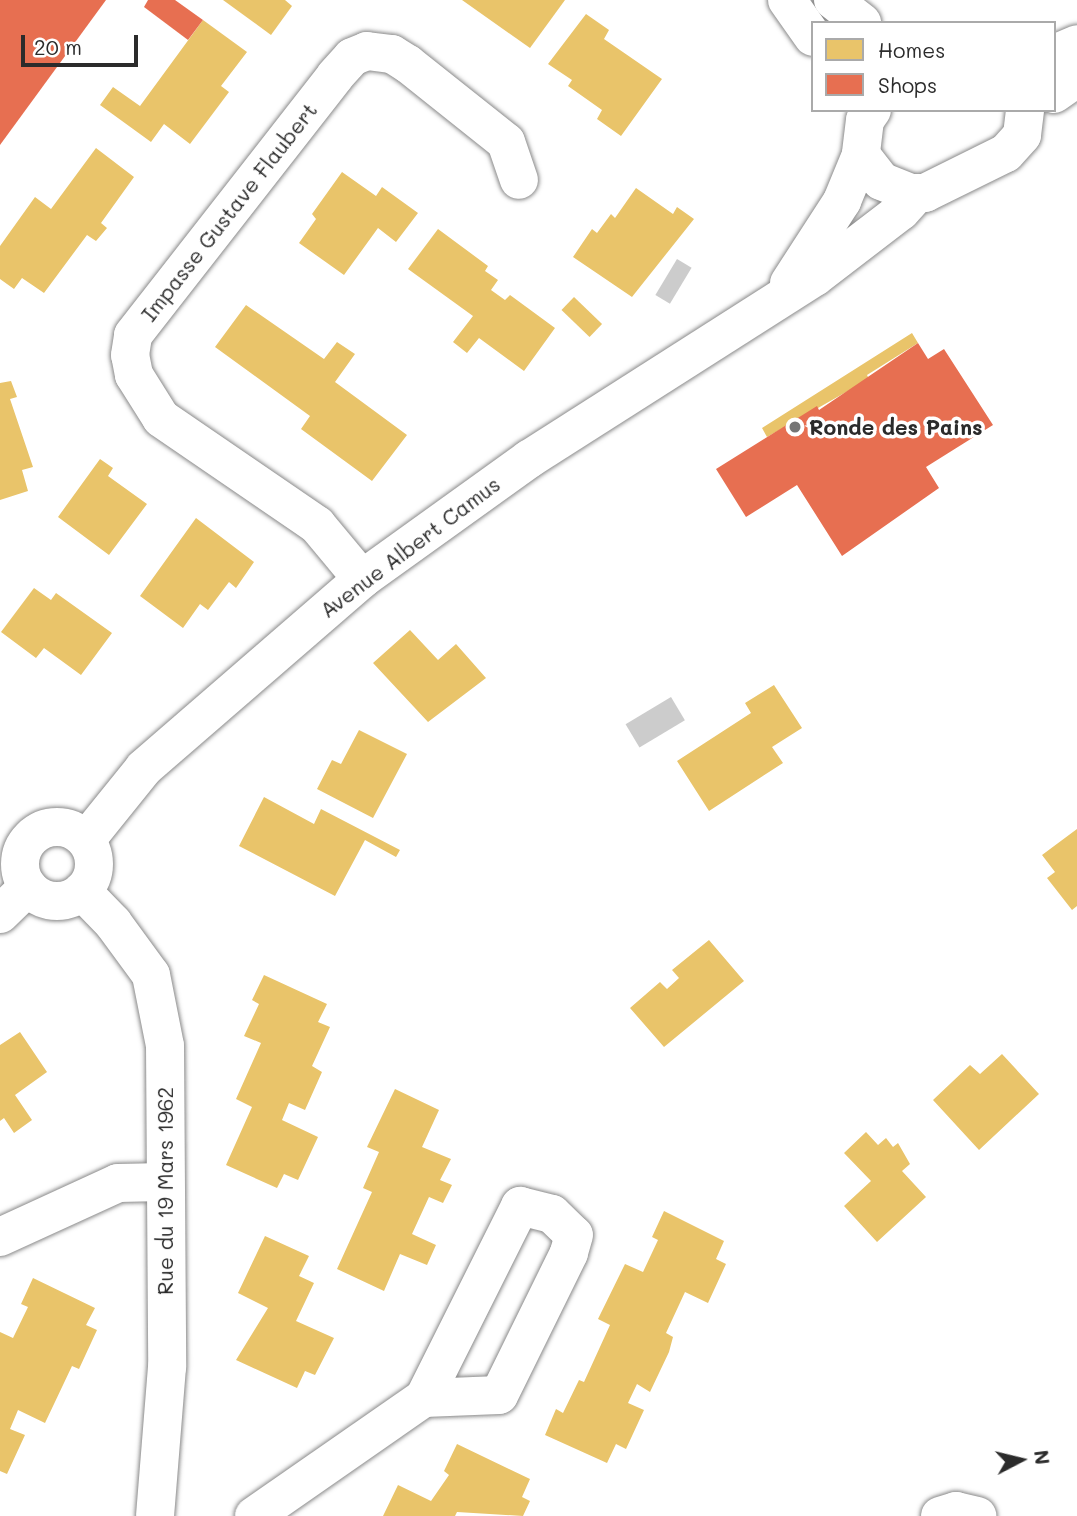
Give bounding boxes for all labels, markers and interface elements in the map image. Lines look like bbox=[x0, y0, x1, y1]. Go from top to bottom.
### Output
scale bar bbox=[24, 21, 142, 65]
legend bbox=[811, 21, 1056, 112]
text: 20 m bbox=[34, 33, 82, 60]
text: Homes bbox=[878, 36, 945, 63]
text: Shops bbox=[878, 71, 937, 98]
street label: Impasse Gustave Flaubert bbox=[136, 98, 322, 326]
place label: Ronde des Pains bbox=[809, 414, 983, 440]
marker: Ronde des Pains bbox=[787, 419, 803, 435]
street label: Avenue Albert Camus bbox=[315, 471, 505, 623]
street label: Rue du 19 Mars 1962 bbox=[152, 1087, 178, 1295]
north arrow bbox=[986, 1425, 1056, 1495]
text: N bbox=[1029, 1449, 1056, 1466]

